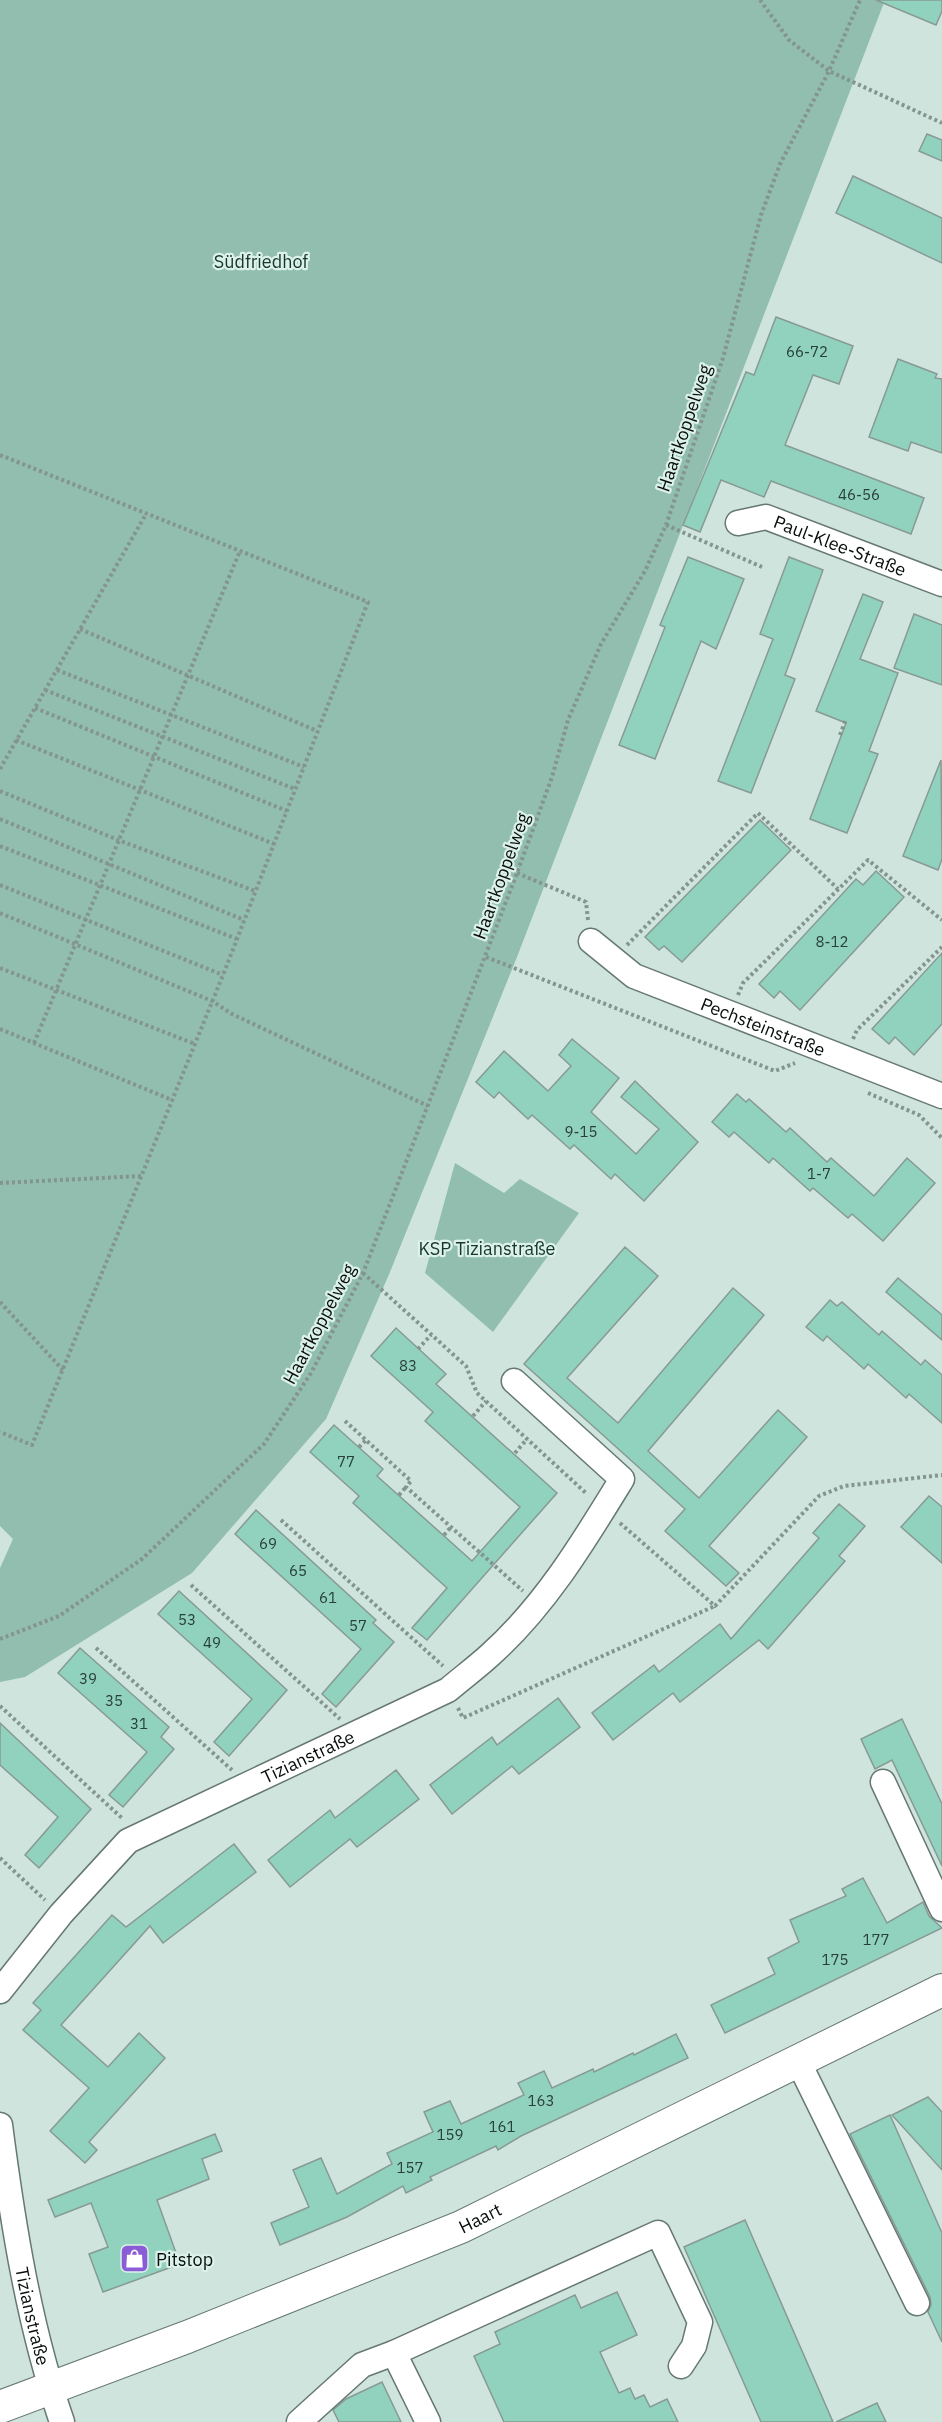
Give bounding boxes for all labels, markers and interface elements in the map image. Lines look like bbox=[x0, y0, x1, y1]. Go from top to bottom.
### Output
park label: Südfriedhof bbox=[214, 250, 308, 273]
house number: 66-72 bbox=[786, 342, 828, 361]
street label: Haartkoppelweg bbox=[651, 361, 717, 495]
house number: 46-56 bbox=[838, 485, 880, 504]
street label: Paul-Klee-Straße bbox=[771, 510, 910, 581]
street label: Haartkoppelweg bbox=[467, 809, 535, 942]
house number: 8-12 bbox=[816, 932, 849, 951]
street label: Pechsteinstraße bbox=[698, 992, 829, 1061]
house number: 9-15 bbox=[565, 1122, 598, 1141]
house number: 1-7 bbox=[807, 1164, 831, 1183]
park label: KSP Tizianstraße bbox=[419, 1237, 556, 1260]
street label: Haartkoppelweg bbox=[278, 1259, 361, 1388]
house number: 83 bbox=[399, 1356, 417, 1375]
house number: 77 bbox=[337, 1452, 355, 1471]
house number: 69 bbox=[259, 1534, 277, 1553]
house number: 65 bbox=[289, 1561, 307, 1580]
house number: 61 bbox=[319, 1588, 337, 1607]
house number: 53 bbox=[178, 1610, 196, 1629]
house number: 57 bbox=[349, 1616, 367, 1635]
house number: 49 bbox=[203, 1633, 221, 1652]
house number: 39 bbox=[79, 1669, 97, 1688]
house number: 35 bbox=[105, 1691, 123, 1710]
house number: 31 bbox=[130, 1714, 148, 1733]
street label: Tizianstraße bbox=[258, 1724, 358, 1788]
house number: 177 bbox=[862, 1930, 890, 1949]
house number: 175 bbox=[821, 1950, 849, 1969]
house number: 163 bbox=[527, 2091, 555, 2110]
house number: 161 bbox=[488, 2117, 516, 2136]
house number: 159 bbox=[436, 2125, 464, 2144]
house number: 157 bbox=[396, 2158, 424, 2177]
street label: Haart bbox=[455, 2197, 505, 2238]
shop icon: Pitstop bbox=[119, 2243, 151, 2275]
place label: Pitstop bbox=[156, 2248, 213, 2271]
street label: Tizianstraße bbox=[11, 2265, 56, 2368]

